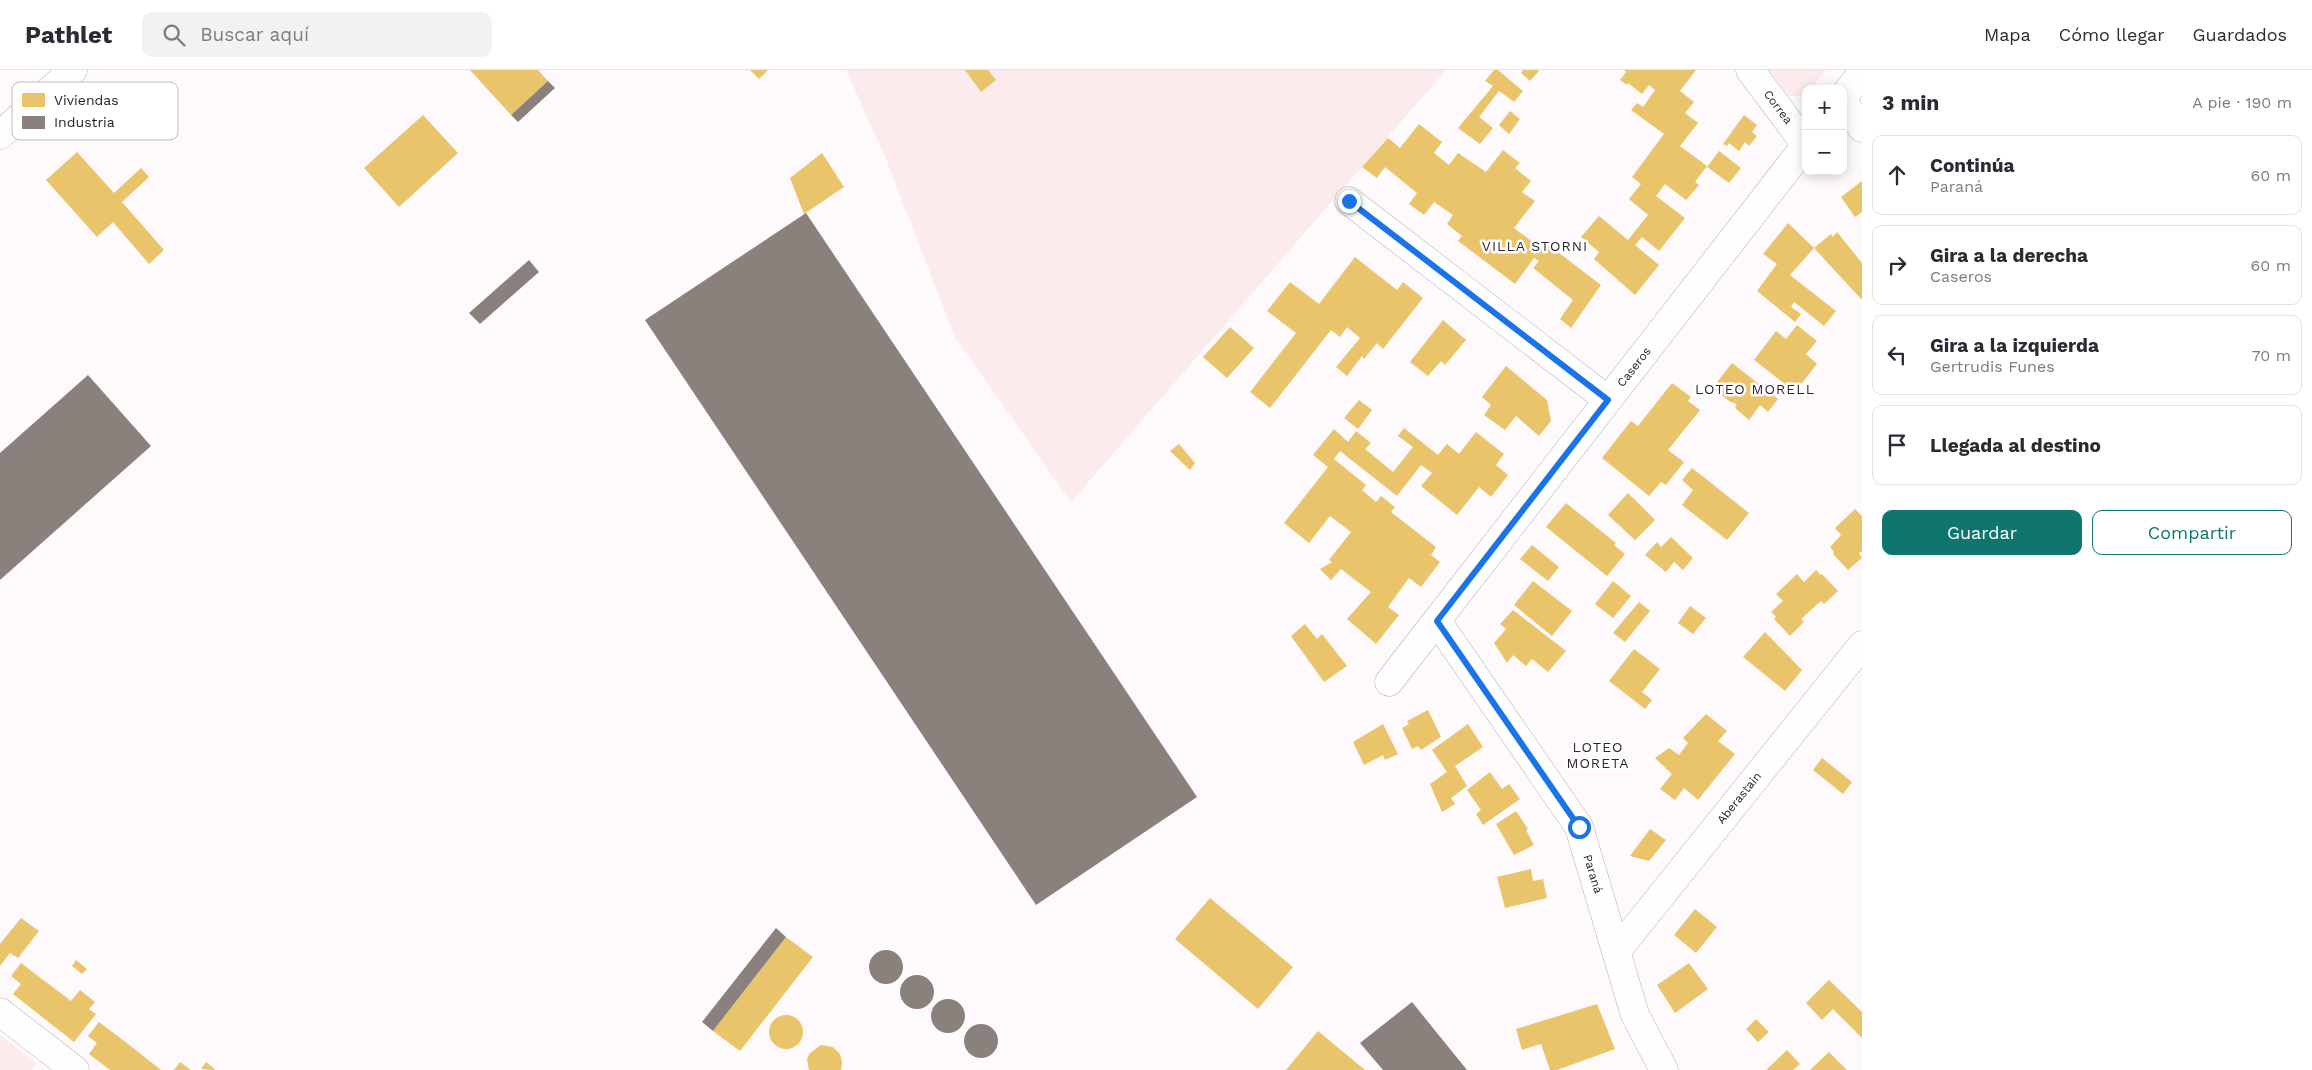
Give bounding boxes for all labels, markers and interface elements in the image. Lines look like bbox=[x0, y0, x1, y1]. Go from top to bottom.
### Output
search box bbox=[142, 12, 492, 57]
text: Pathlet bbox=[25, 21, 112, 49]
icon: search bbox=[160, 21, 188, 49]
text: Buscar aquí bbox=[200, 23, 309, 46]
text: Mapa bbox=[1984, 24, 2031, 45]
text: Cómo llegar bbox=[2059, 24, 2165, 45]
text: Guardados bbox=[2193, 24, 2287, 45]
legend bbox=[12, 82, 178, 140]
map controls bbox=[1802, 85, 1847, 175]
button: + bbox=[1802, 85, 1847, 130]
street label: Correa bbox=[1761, 87, 1795, 127]
text: 3 min bbox=[1882, 90, 1939, 115]
text: Viviendas bbox=[54, 92, 119, 108]
text: A pie · 190 m bbox=[2192, 93, 2292, 112]
text: Industria bbox=[54, 114, 115, 130]
button: − bbox=[1802, 130, 1847, 175]
text: Continúa bbox=[1930, 154, 2014, 177]
icon: ahead bbox=[1883, 161, 1911, 189]
text: 60 m bbox=[2251, 166, 2291, 185]
text: Paraná bbox=[1930, 177, 1983, 196]
route end bbox=[1338, 190, 1361, 213]
district label: VILLA STORNI bbox=[1482, 238, 1588, 254]
text: Gira a la derecha bbox=[1930, 244, 2088, 267]
icon: right bbox=[1883, 251, 1911, 279]
text: 60 m bbox=[2251, 256, 2291, 275]
text: Caseros bbox=[1930, 267, 1992, 286]
text: Gira a la izquierda bbox=[1930, 334, 2099, 357]
icon: left bbox=[1883, 341, 1911, 369]
street label: Caseros bbox=[1614, 344, 1654, 390]
text: 70 m bbox=[2252, 346, 2291, 365]
text: Gertrudis Funes bbox=[1930, 357, 2055, 376]
district label: LOTEO MORELL bbox=[1695, 381, 1815, 397]
icon: arrive bbox=[1883, 431, 1911, 459]
text: Llegada al destino bbox=[1930, 434, 2101, 457]
button: Guardar bbox=[1882, 510, 2082, 555]
button: Compartir bbox=[2092, 510, 2292, 555]
district label: LOTEO MORETA bbox=[1566, 739, 1630, 771]
street label: Aberastain bbox=[1714, 769, 1764, 827]
route start bbox=[1568, 816, 1591, 839]
street label: Paraná bbox=[1580, 853, 1606, 895]

